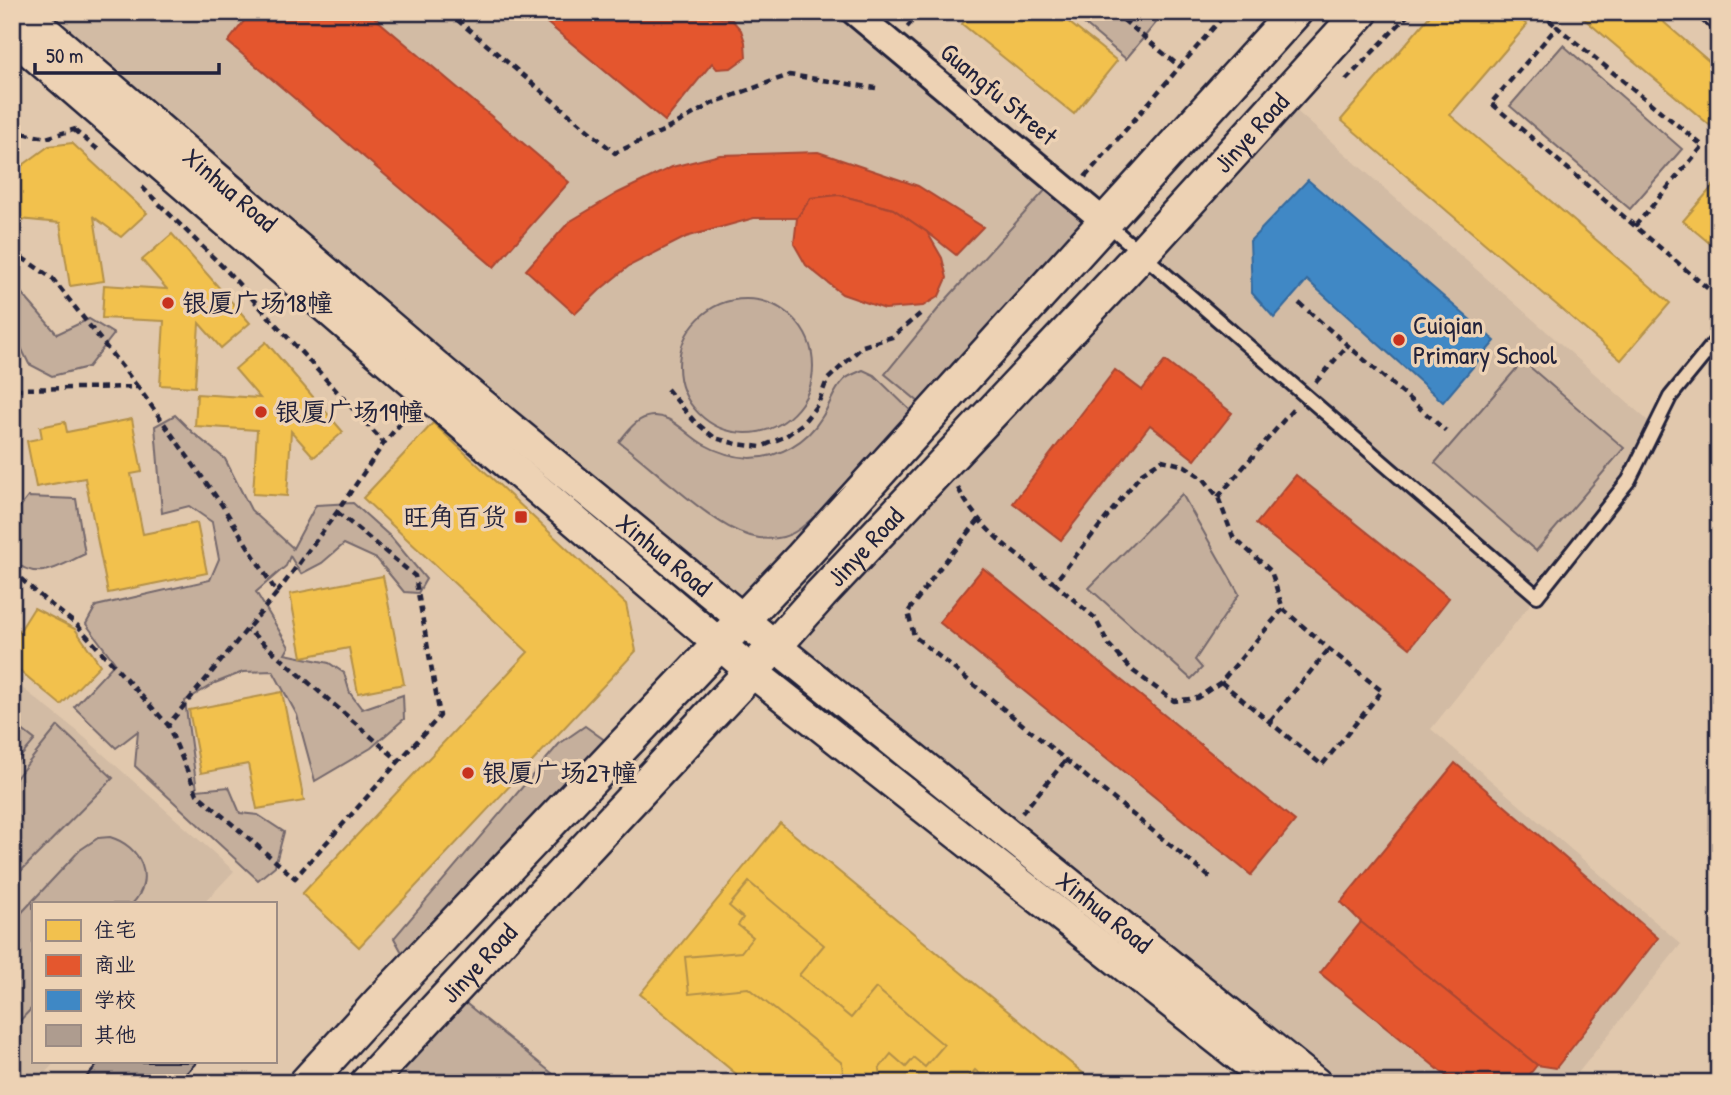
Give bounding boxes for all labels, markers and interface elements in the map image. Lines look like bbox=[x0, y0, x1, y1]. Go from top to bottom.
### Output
scale bar bbox=[35, 32, 219, 76]
street label: Guangfu Street bbox=[933, 34, 1066, 154]
text: 50 m bbox=[46, 41, 83, 70]
street label: Jinye Road bbox=[1205, 85, 1296, 180]
street label: Xinhua Road bbox=[176, 139, 285, 240]
place label: 银厦广场18幢 bbox=[182, 285, 333, 320]
marker: 银厦广场18幢 bbox=[160, 295, 176, 311]
place label: Cuiqian Primary School bbox=[1413, 307, 1557, 372]
marker: Cuiqian Primary School bbox=[1391, 332, 1407, 348]
place label: 银厦广场19幢 bbox=[275, 394, 424, 429]
marker: 银厦广场19幢 bbox=[253, 404, 269, 420]
place label: 旺角百货 bbox=[403, 499, 507, 534]
street label: Jinye Road bbox=[819, 499, 911, 594]
street label: Xinhua Road bbox=[610, 505, 719, 604]
marker: 旺角百货 bbox=[513, 509, 529, 525]
place label: 银厦广场27幢 bbox=[482, 755, 637, 790]
marker: 银厦广场27幢 bbox=[460, 765, 476, 781]
street label: Xinhua Road bbox=[1050, 862, 1160, 961]
legend bbox=[32, 902, 276, 1064]
text: 住宅 bbox=[94, 915, 136, 944]
street label: Jinye Road bbox=[433, 915, 525, 1010]
text: 商业 bbox=[94, 950, 136, 979]
text: 学校 bbox=[94, 985, 136, 1014]
text: 其他 bbox=[94, 1020, 136, 1049]

